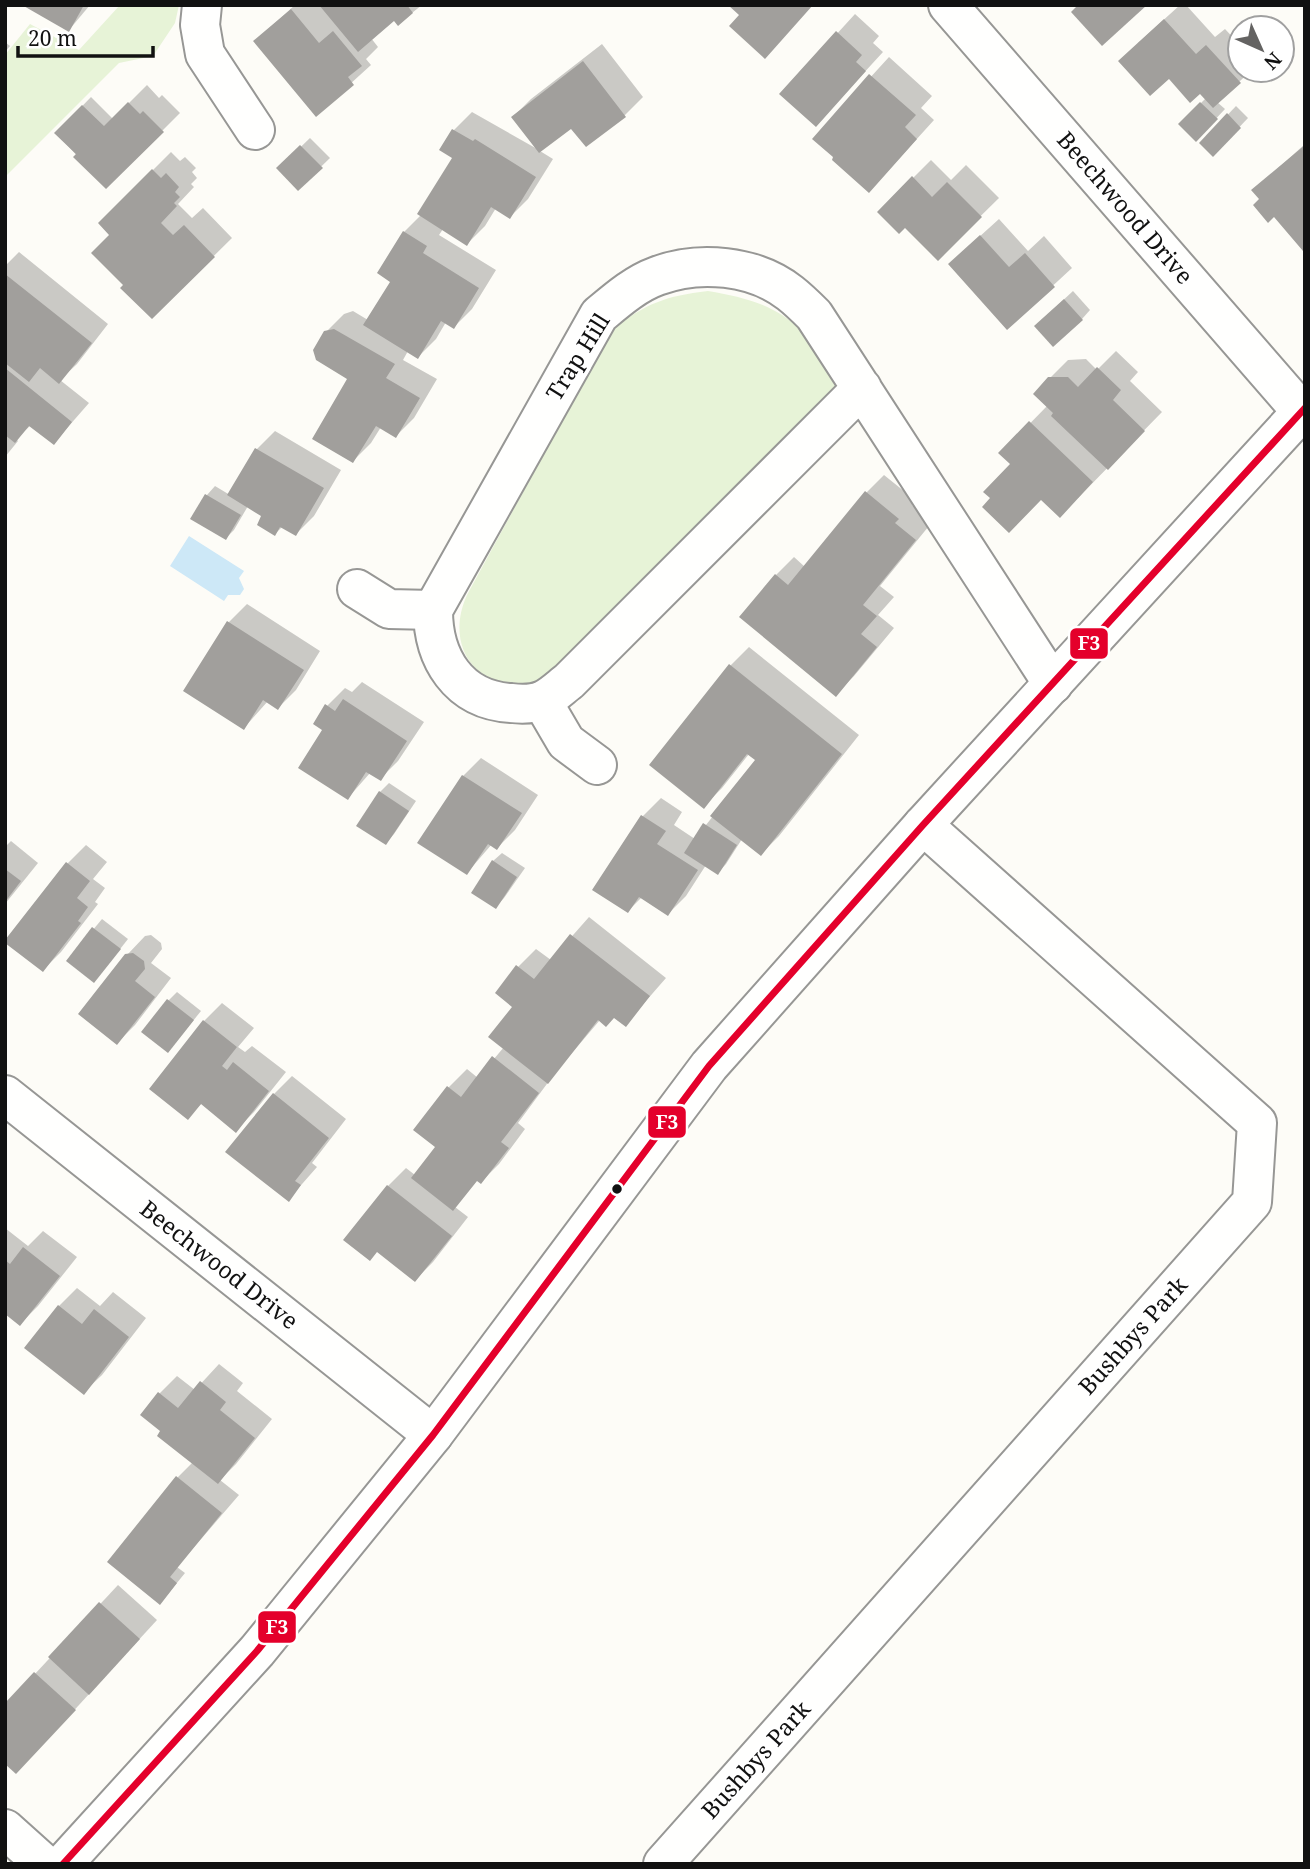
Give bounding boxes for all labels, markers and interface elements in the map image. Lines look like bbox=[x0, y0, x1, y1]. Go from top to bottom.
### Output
scale bar bbox=[18, 14, 152, 58]
north arrow bbox=[1226, 14, 1296, 84]
text: 20 m bbox=[28, 24, 77, 52]
text: N bbox=[1259, 47, 1288, 76]
street label: Beechwood Drive bbox=[1051, 124, 1201, 291]
street label: Trap Hill bbox=[538, 307, 617, 406]
line badge: F3 bbox=[1069, 627, 1109, 660]
text: F3 bbox=[1078, 630, 1100, 656]
line badge: F3 bbox=[647, 1105, 687, 1139]
text: F3 bbox=[656, 1109, 678, 1135]
unlabelled marker bbox=[610, 1182, 624, 1196]
street label: Beechwood Drive bbox=[134, 1192, 305, 1336]
street label: Bushbys Park bbox=[1071, 1269, 1194, 1401]
line badge: F3 bbox=[257, 1610, 297, 1644]
text: F3 bbox=[266, 1614, 288, 1640]
street label: Bushbys Park bbox=[694, 1693, 817, 1825]

